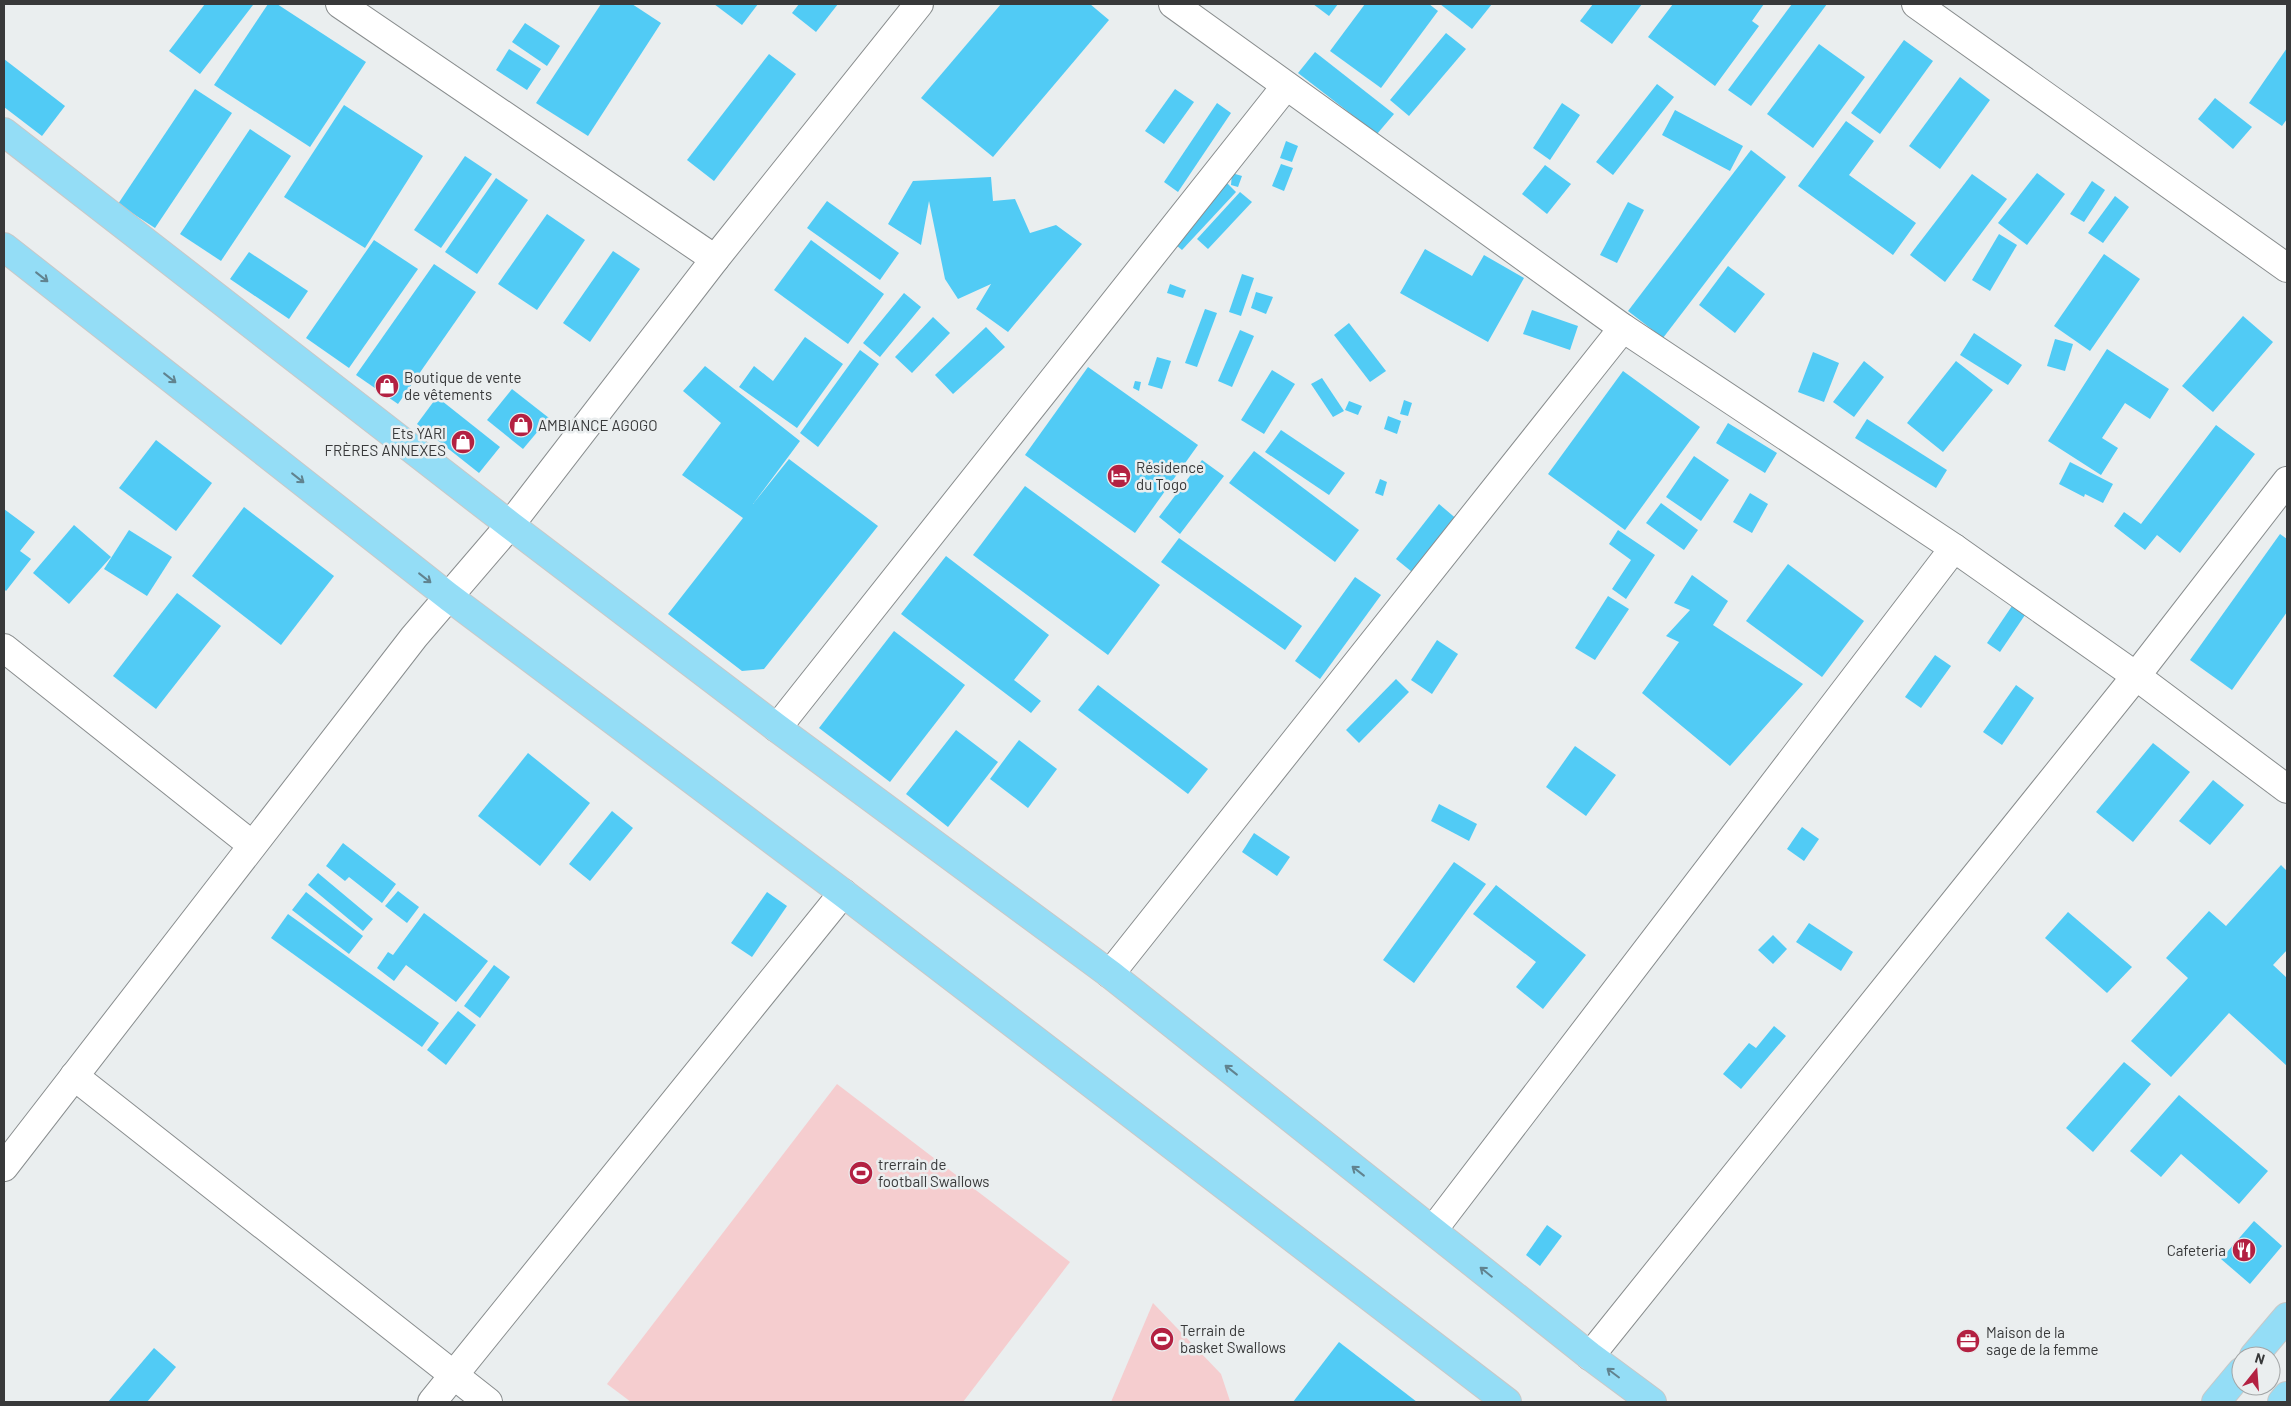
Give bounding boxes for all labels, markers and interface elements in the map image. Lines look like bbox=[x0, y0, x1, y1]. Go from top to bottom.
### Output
one-way arrow bbox=[35, 272, 48, 283]
place label: Boutique de vente de vêtements bbox=[404, 368, 522, 403]
one-way arrow bbox=[163, 372, 176, 383]
shop icon: Boutique de vente de vêtements bbox=[374, 373, 400, 399]
shop icon: AMBIANCE AGOGO bbox=[508, 412, 534, 438]
place label: AMBIANCE AGOGO bbox=[538, 416, 658, 434]
place label: Ets YARI FRÈRES ANNEXES bbox=[325, 424, 446, 459]
shop icon: Ets YARI FRÈRES ANNEXES bbox=[450, 429, 476, 455]
place label: Résidence du Togo bbox=[1136, 458, 1204, 493]
hotel icon: Résidence du Togo bbox=[1106, 463, 1132, 489]
one-way arrow bbox=[291, 472, 304, 483]
one-way arrow bbox=[418, 573, 431, 584]
one-way arrow bbox=[1225, 1064, 1238, 1075]
place label: trerrain de football Swallows bbox=[878, 1155, 990, 1190]
sports icon: trerrain de football Swallows bbox=[848, 1160, 874, 1186]
one-way arrow bbox=[1352, 1165, 1365, 1176]
restaurant icon: Cafeteria bbox=[2231, 1237, 2257, 1263]
place label: Cafeteria bbox=[2167, 1241, 2226, 1259]
one-way arrow bbox=[1479, 1267, 1492, 1278]
place label: Terrain de basket Swallows bbox=[1180, 1321, 1286, 1356]
place label: Maison de la sage de la femme bbox=[1986, 1323, 2099, 1358]
sports icon: Terrain de basket Swallows bbox=[1149, 1326, 1175, 1352]
office icon: Maison de la sage de la femme bbox=[1955, 1328, 1981, 1354]
north arrow bbox=[2231, 1346, 2281, 1396]
text: N bbox=[2253, 1349, 2267, 1368]
one-way arrow bbox=[1606, 1368, 1620, 1378]

